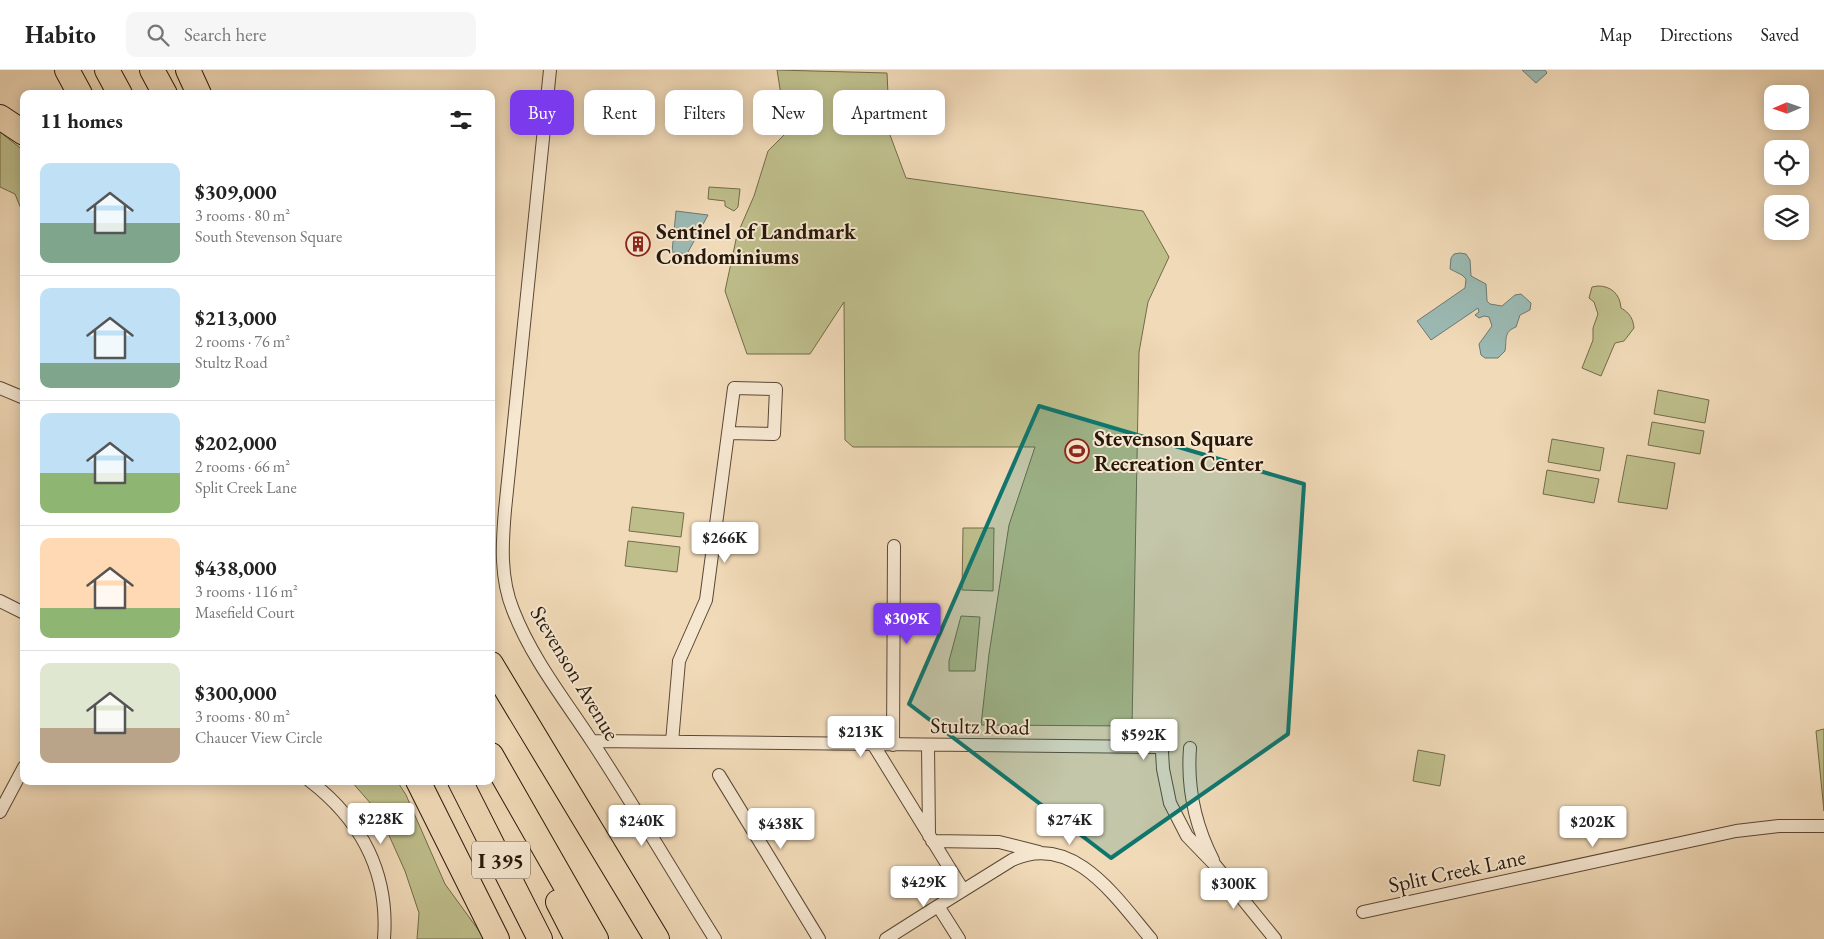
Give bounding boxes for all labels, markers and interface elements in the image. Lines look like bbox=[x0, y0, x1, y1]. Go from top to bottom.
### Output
search box bbox=[126, 12, 476, 57]
text: Habito bbox=[25, 19, 96, 50]
icon: search bbox=[144, 21, 172, 49]
text: Search here bbox=[184, 22, 266, 47]
text: Map bbox=[1600, 23, 1632, 46]
text: Directions bbox=[1660, 23, 1732, 46]
text: Saved bbox=[1760, 23, 1799, 46]
north arrow bbox=[1764, 85, 1809, 130]
map controls bbox=[1764, 85, 1809, 240]
chip: Buy bbox=[510, 90, 574, 135]
chip: Rent bbox=[584, 90, 655, 135]
chip: Filters bbox=[665, 90, 743, 135]
chip: New bbox=[753, 90, 823, 135]
chip: Apartment bbox=[833, 90, 945, 135]
icon: filters bbox=[447, 106, 475, 134]
text: 11 homes bbox=[40, 107, 123, 134]
button: locate bbox=[1764, 140, 1809, 185]
text: $309,000 bbox=[195, 178, 277, 205]
icon: home bbox=[80, 183, 140, 243]
button: layers bbox=[1764, 195, 1809, 240]
text: 3 rooms · 80 m² bbox=[195, 205, 290, 226]
place label: Sentinel of Landmark Condominiums bbox=[656, 217, 857, 271]
text: South Stevenson Square bbox=[195, 226, 342, 247]
building icon: Sentinel of Landmark Condominiums bbox=[625, 231, 651, 257]
text: $213,000 bbox=[195, 304, 277, 331]
icon: home bbox=[80, 308, 140, 368]
text: 2 rooms · 76 m² bbox=[195, 331, 290, 352]
text: Stultz Road bbox=[195, 352, 267, 373]
place label: Stevenson Square Recreation Center bbox=[1094, 424, 1264, 478]
text: $202,000 bbox=[195, 429, 277, 456]
icon: home bbox=[80, 433, 140, 493]
sports icon: Stevenson Square Recreation Center bbox=[1064, 438, 1090, 464]
text: 2 rooms · 66 m² bbox=[195, 456, 290, 477]
text: Split Creek Lane bbox=[195, 477, 297, 498]
pin: $266K bbox=[690, 522, 760, 564]
text: $266K bbox=[703, 527, 747, 548]
text: $438,000 bbox=[195, 554, 277, 581]
icon: home bbox=[80, 558, 140, 618]
text: 3 rooms · 116 m² bbox=[195, 581, 298, 602]
street label: Stevenson Avenue bbox=[523, 600, 627, 746]
text: Masefield Court bbox=[195, 602, 295, 623]
pin: $309K bbox=[872, 602, 942, 645]
text: $309K bbox=[885, 608, 929, 629]
text: $300,000 bbox=[195, 679, 277, 706]
icon: home bbox=[80, 683, 140, 743]
text: 3 rooms · 80 m² bbox=[195, 706, 290, 727]
street label: Stultz Road bbox=[930, 711, 1031, 741]
pin: $213K bbox=[826, 716, 896, 758]
pin: $592K bbox=[1109, 718, 1179, 761]
text: $213K bbox=[839, 721, 883, 742]
text: $592K bbox=[1122, 724, 1166, 745]
text: Chaucer View Circle bbox=[195, 727, 322, 748]
pin: $228K bbox=[346, 802, 416, 845]
pin: $240K bbox=[607, 804, 677, 847]
pin: $274K bbox=[1035, 804, 1105, 846]
pin: $202K bbox=[1558, 806, 1628, 848]
text: $228K bbox=[359, 808, 403, 829]
pin: $438K bbox=[746, 808, 816, 850]
text: $274K bbox=[1048, 809, 1092, 830]
text: $240K bbox=[620, 810, 664, 831]
text: $202K bbox=[1571, 811, 1615, 832]
text: $438K bbox=[759, 813, 803, 834]
road number: I 395 bbox=[472, 842, 530, 878]
street label: Split Creek Lane bbox=[1386, 842, 1529, 900]
pin: $429K bbox=[889, 866, 959, 908]
pin: $300K bbox=[1199, 868, 1269, 910]
text: $429K bbox=[902, 871, 946, 892]
text: $300K bbox=[1212, 873, 1256, 894]

